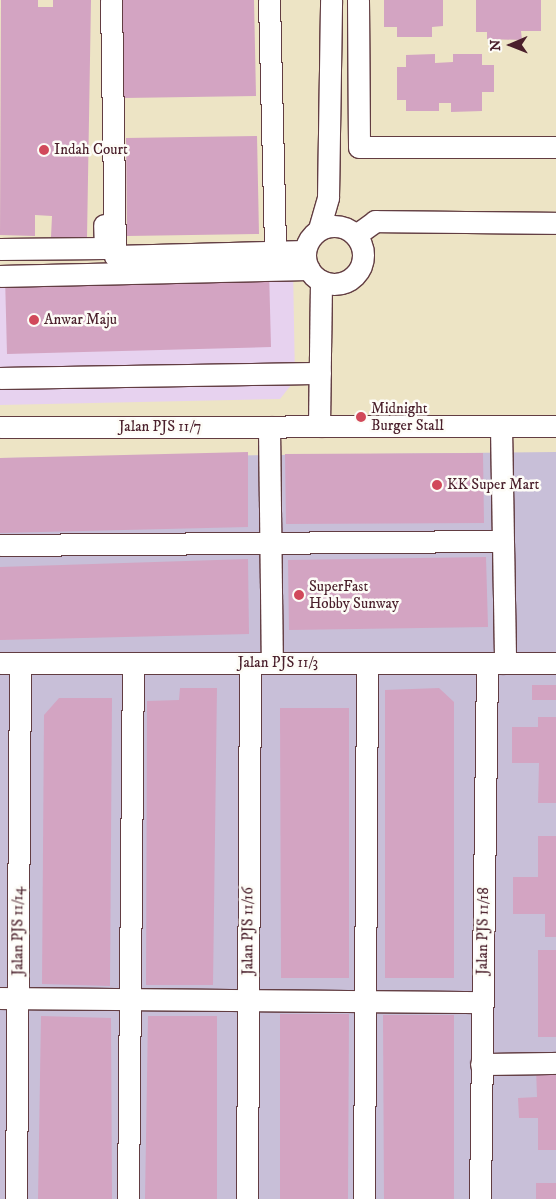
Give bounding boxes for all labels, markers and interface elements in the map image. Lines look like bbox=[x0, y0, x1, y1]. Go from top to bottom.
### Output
north arrow bbox=[486, 20, 536, 70]
text: N bbox=[487, 39, 505, 51]
place label: Indah Court bbox=[54, 141, 128, 159]
marker: Indah Court bbox=[38, 144, 50, 156]
place label: Anwar Maju bbox=[44, 311, 117, 329]
marker: Anwar Maju bbox=[28, 314, 40, 326]
place label: Midnight Burger Stall bbox=[371, 399, 444, 434]
marker: Midnight Burger Stall bbox=[355, 411, 367, 423]
street label: Jalan PJS 11/7 bbox=[119, 418, 201, 436]
place label: KK Super Mart bbox=[447, 476, 539, 494]
marker: KK Super Mart bbox=[431, 479, 443, 491]
place label: SuperFast Hobby Sunway bbox=[309, 577, 399, 612]
marker: SuperFast Hobby Sunway bbox=[293, 589, 305, 601]
street label: Jalan PJS 11/3 bbox=[238, 654, 318, 672]
street label: Jalan PJS 11/14 bbox=[9, 887, 27, 975]
street label: Jalan PJS 11/16 bbox=[239, 887, 257, 975]
street label: Jalan PJS 11/18 bbox=[473, 887, 493, 975]

